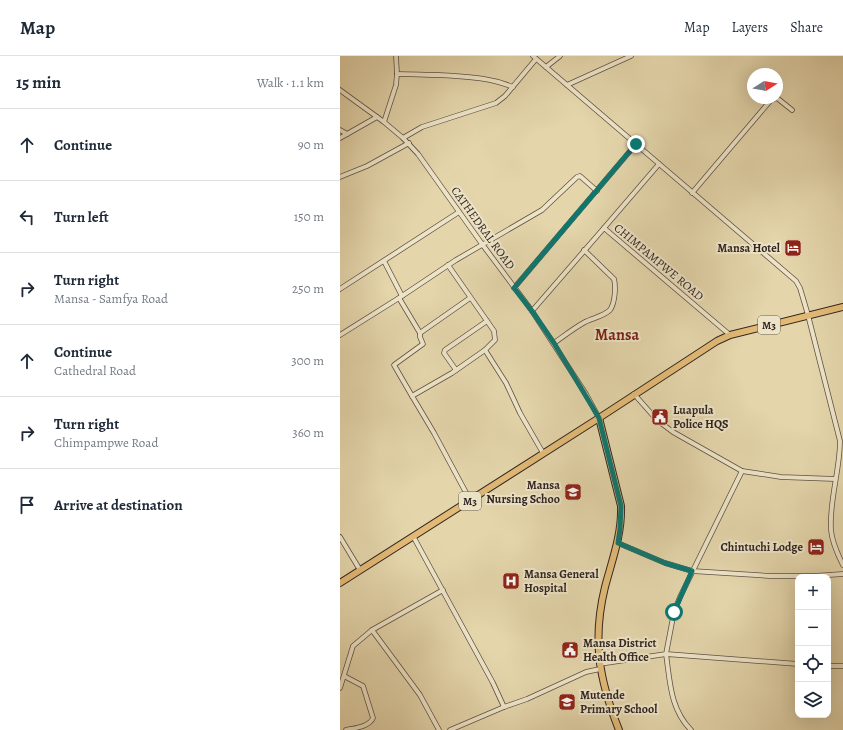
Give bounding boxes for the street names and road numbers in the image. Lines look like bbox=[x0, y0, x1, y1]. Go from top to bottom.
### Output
street label: CATHEDRAL ROAD bbox=[447, 183, 519, 273]
street label: CHIMPAMPWE ROAD bbox=[611, 220, 707, 304]
road number: M3 bbox=[758, 316, 780, 334]
road number: M3 bbox=[459, 492, 481, 510]

